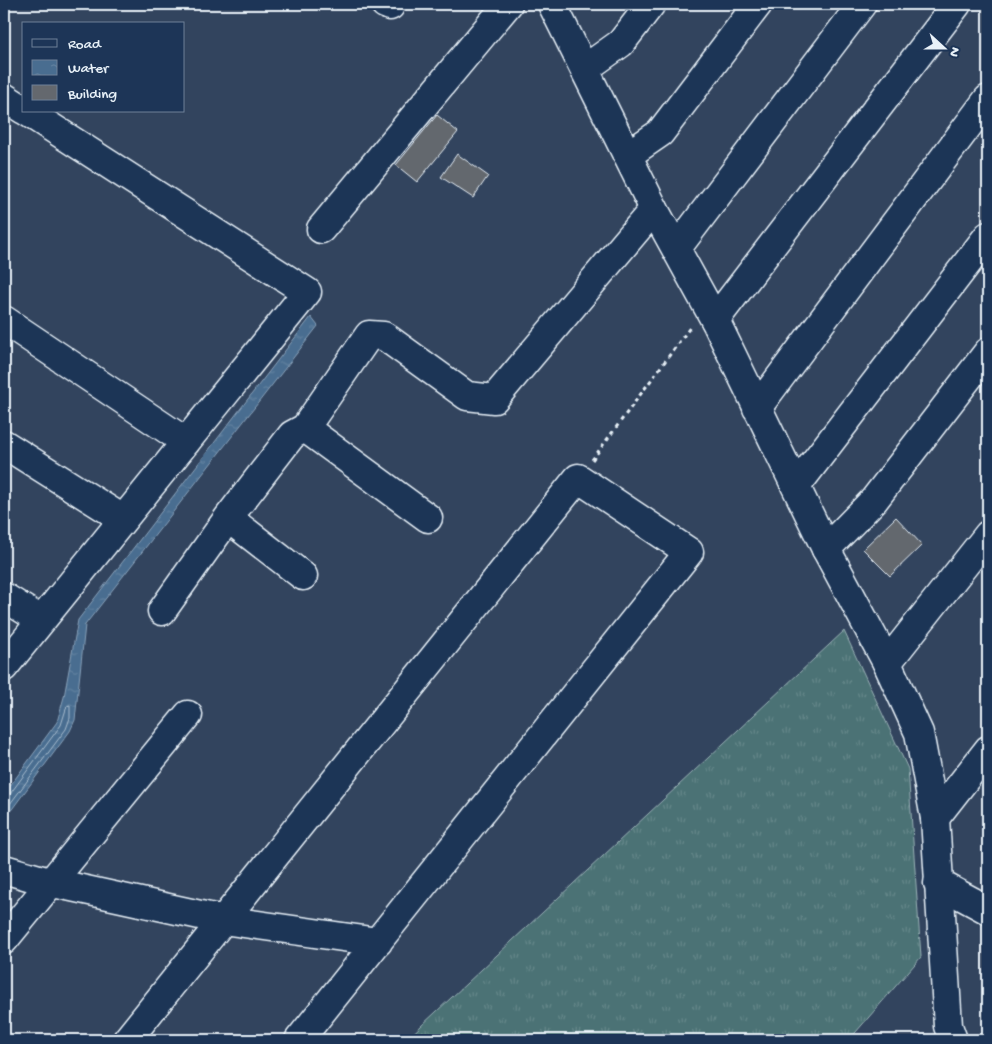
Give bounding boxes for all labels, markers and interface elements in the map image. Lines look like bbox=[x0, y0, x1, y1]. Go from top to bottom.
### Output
legend bbox=[22, 22, 185, 112]
north arrow bbox=[920, 22, 970, 72]
text: Road bbox=[68, 36, 102, 54]
text: N bbox=[944, 44, 963, 59]
text: Water bbox=[68, 60, 110, 78]
text: Building bbox=[67, 86, 117, 104]

